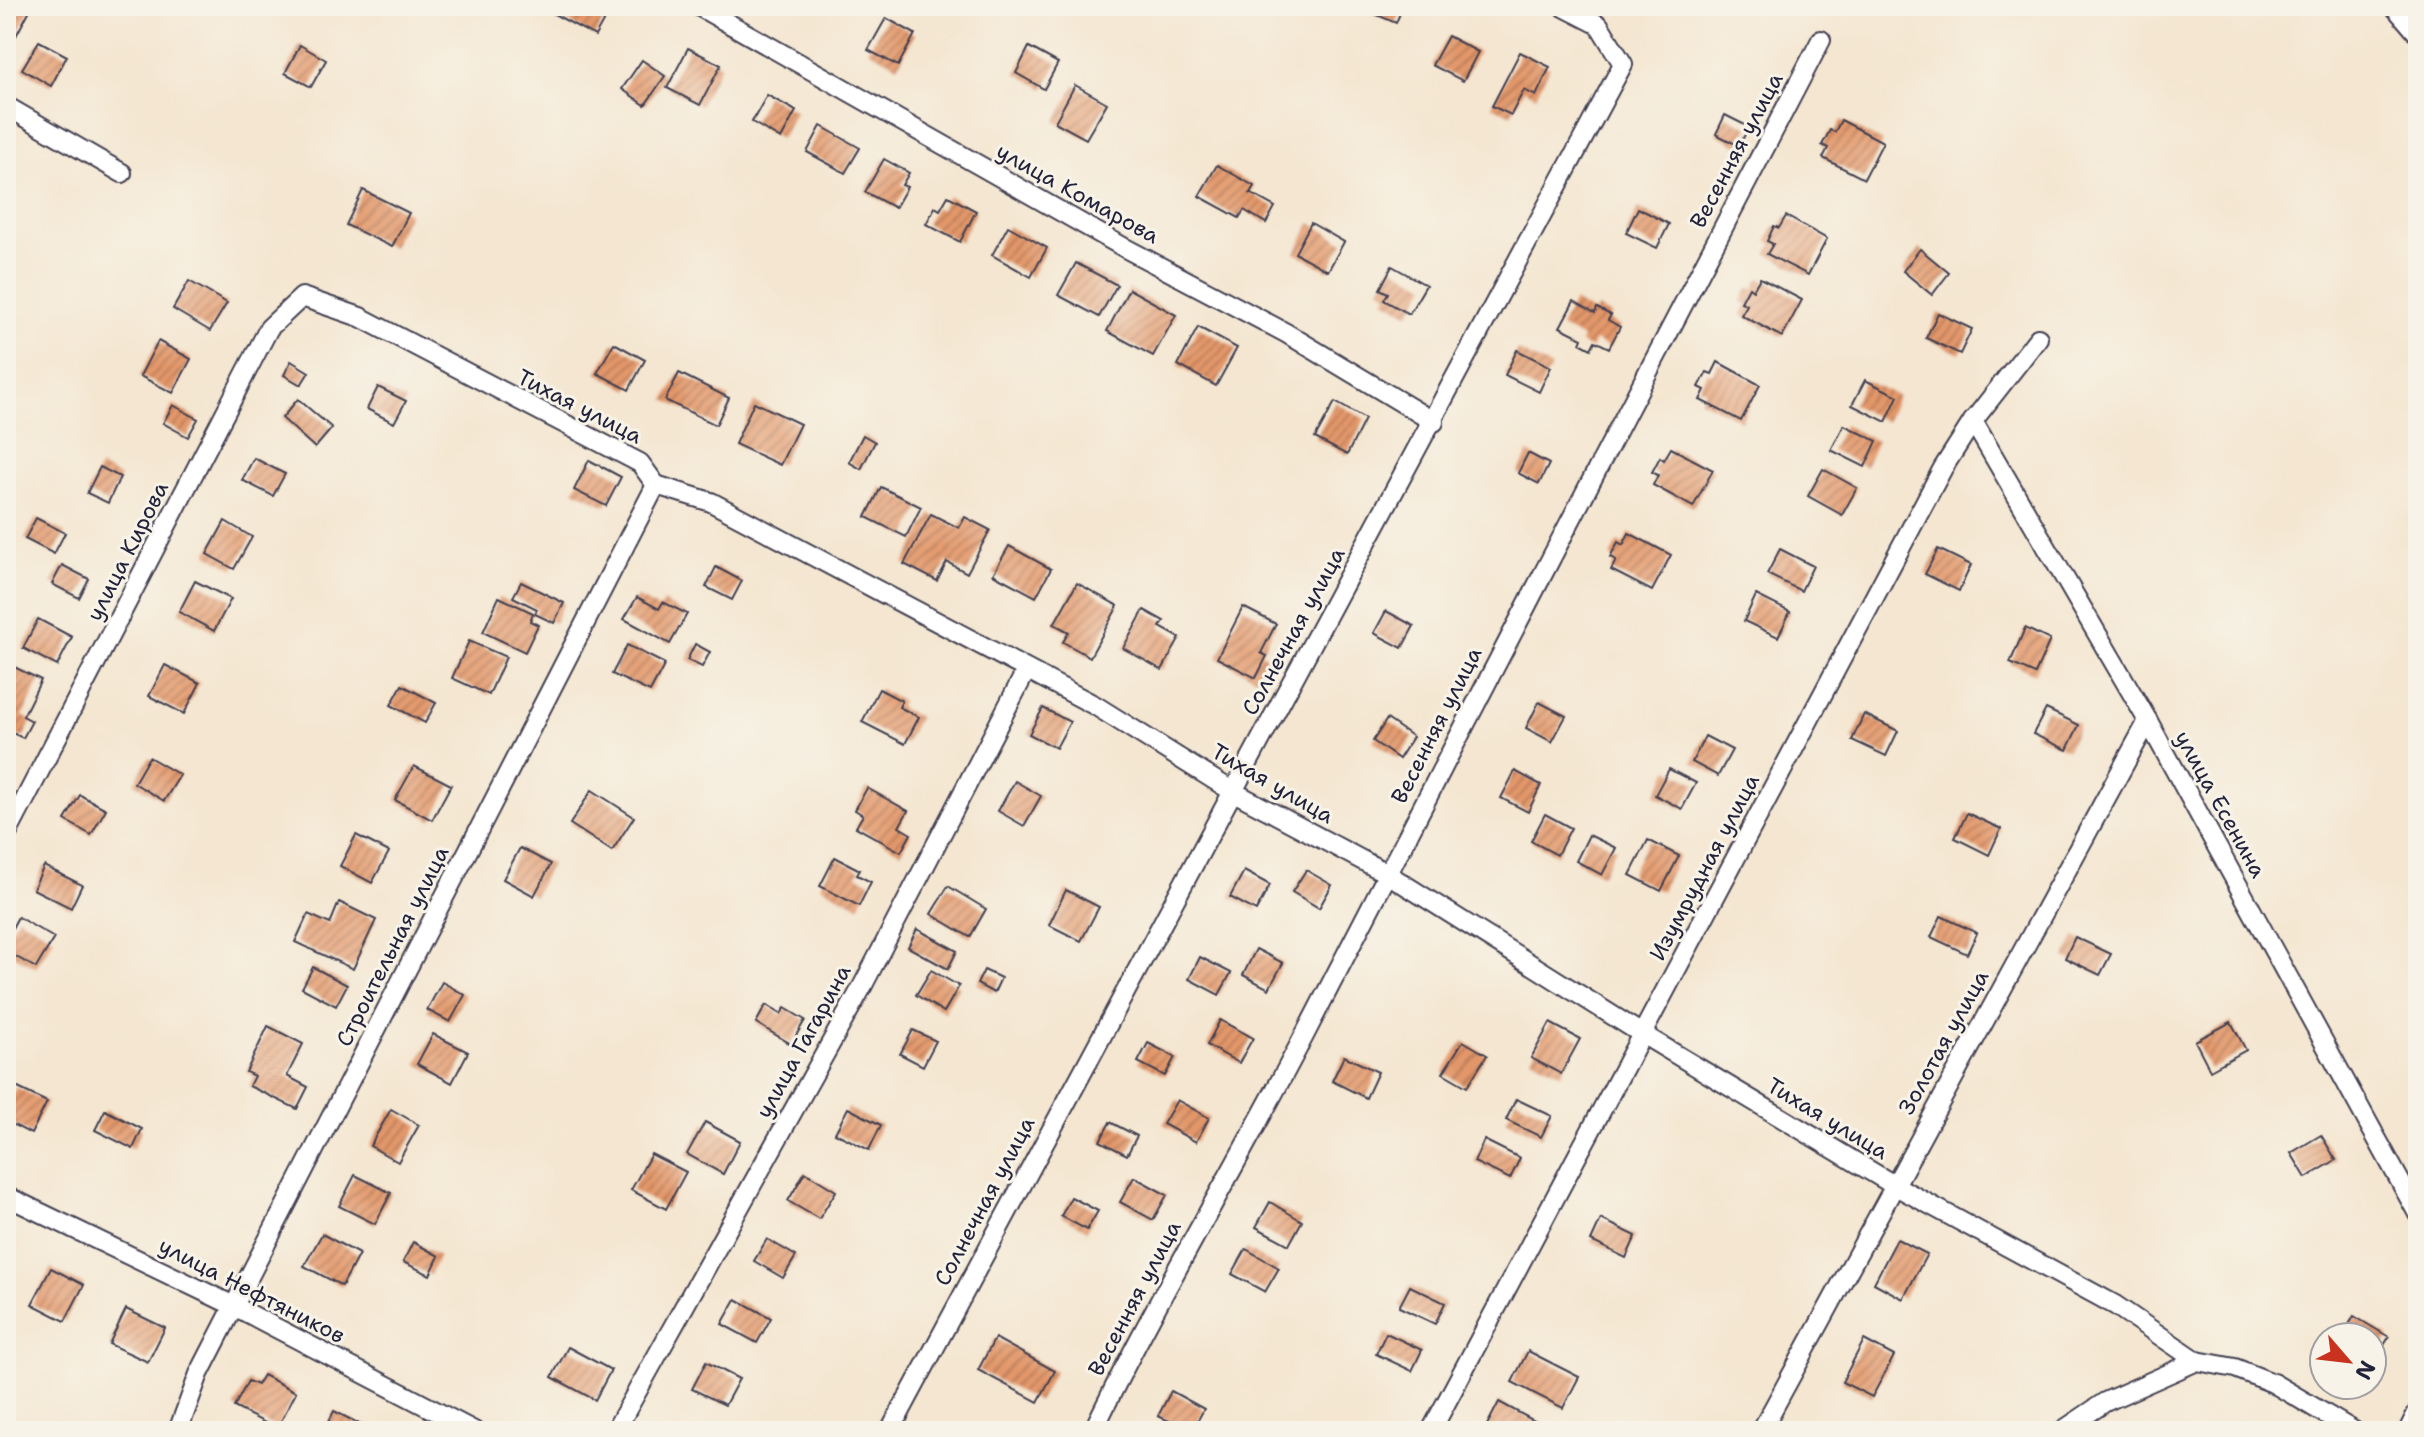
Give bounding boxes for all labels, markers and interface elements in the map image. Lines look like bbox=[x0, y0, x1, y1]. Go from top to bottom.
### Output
street label: Весенняя улица bbox=[1683, 67, 1790, 233]
street label: улица Комарова bbox=[991, 137, 1165, 250]
street label: Тихая улица bbox=[512, 362, 648, 451]
street label: улица Кирова bbox=[80, 476, 175, 626]
street label: Солнечная улица bbox=[1235, 542, 1352, 720]
street label: Весенняя улица bbox=[1384, 642, 1489, 808]
street label: улица Есенина bbox=[2168, 726, 2273, 883]
street label: Тихая улица bbox=[1206, 737, 1339, 830]
street label: Изумрудная улица bbox=[1643, 769, 1766, 966]
street label: Строительная улица bbox=[329, 841, 456, 1051]
street label: улица Гагарина bbox=[749, 959, 858, 1123]
street label: Золотая улица bbox=[1892, 965, 1995, 1120]
street label: Тихая улица bbox=[1762, 1071, 1894, 1166]
street label: Солнечная улица bbox=[928, 1111, 1041, 1291]
street label: Весенняя улица bbox=[1081, 1215, 1188, 1381]
street label: улица Нефтяников bbox=[154, 1231, 350, 1350]
north arrow bbox=[2308, 1321, 2388, 1401]
text: N bbox=[2348, 1356, 2382, 1385]

